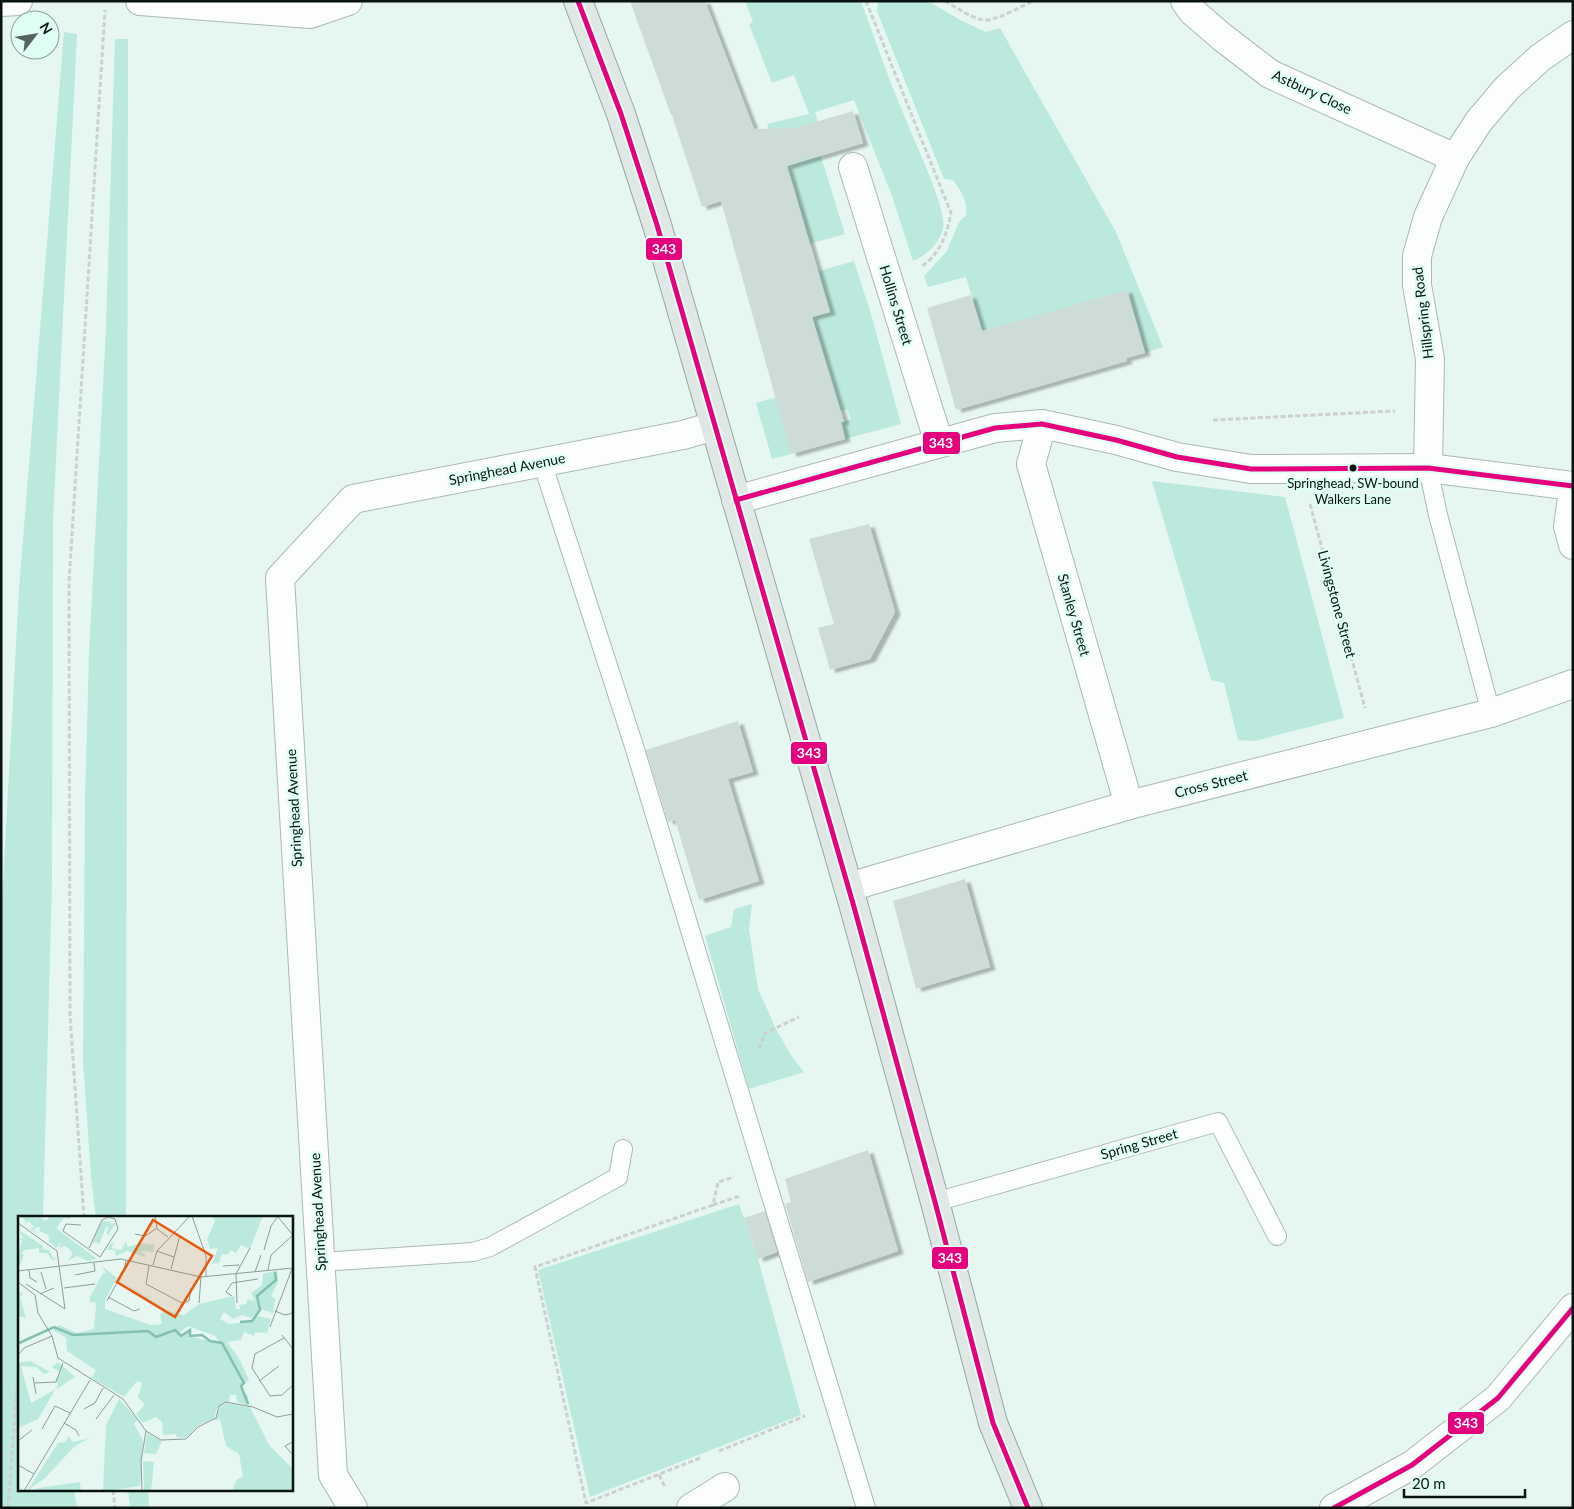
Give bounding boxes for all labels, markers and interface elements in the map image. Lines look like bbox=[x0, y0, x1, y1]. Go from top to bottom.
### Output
north arrow bbox=[10, 10, 60, 60]
text: N bbox=[37, 19, 57, 37]
street label: Astbury Close bbox=[1270, 66, 1355, 117]
line badge: 343 bbox=[645, 237, 683, 261]
text: 343 bbox=[652, 240, 676, 257]
street label: Hollins Street bbox=[876, 263, 917, 347]
street label: Hillspring Road bbox=[1408, 266, 1437, 360]
line badge: 343 bbox=[922, 431, 961, 455]
text: 343 bbox=[929, 434, 953, 451]
street label: Springhead Avenue bbox=[447, 449, 567, 488]
marker: Springhead, SW-bound Walkers Lane bbox=[1348, 463, 1358, 473]
place label: Springhead, SW-bound Walkers Lane bbox=[1287, 475, 1419, 507]
street label: Livingstone Street bbox=[1315, 548, 1360, 660]
street label: Stanley Street bbox=[1055, 572, 1094, 658]
line badge: 343 bbox=[790, 741, 828, 765]
text: 343 bbox=[797, 744, 821, 761]
street label: Springhead Avenue bbox=[282, 749, 305, 868]
street label: Cross Street bbox=[1173, 766, 1249, 801]
street label: Spring Street bbox=[1098, 1124, 1179, 1163]
street label: Springhead Avenue bbox=[306, 1153, 329, 1272]
inset map bbox=[18, 1216, 292, 1492]
line badge: 343 bbox=[931, 1246, 969, 1270]
text: 343 bbox=[938, 1249, 962, 1266]
line badge: 343 bbox=[1447, 1411, 1485, 1435]
text: 343 bbox=[1454, 1414, 1478, 1431]
scale bar bbox=[1404, 1466, 1525, 1498]
text: 20 m bbox=[1412, 1474, 1446, 1492]

